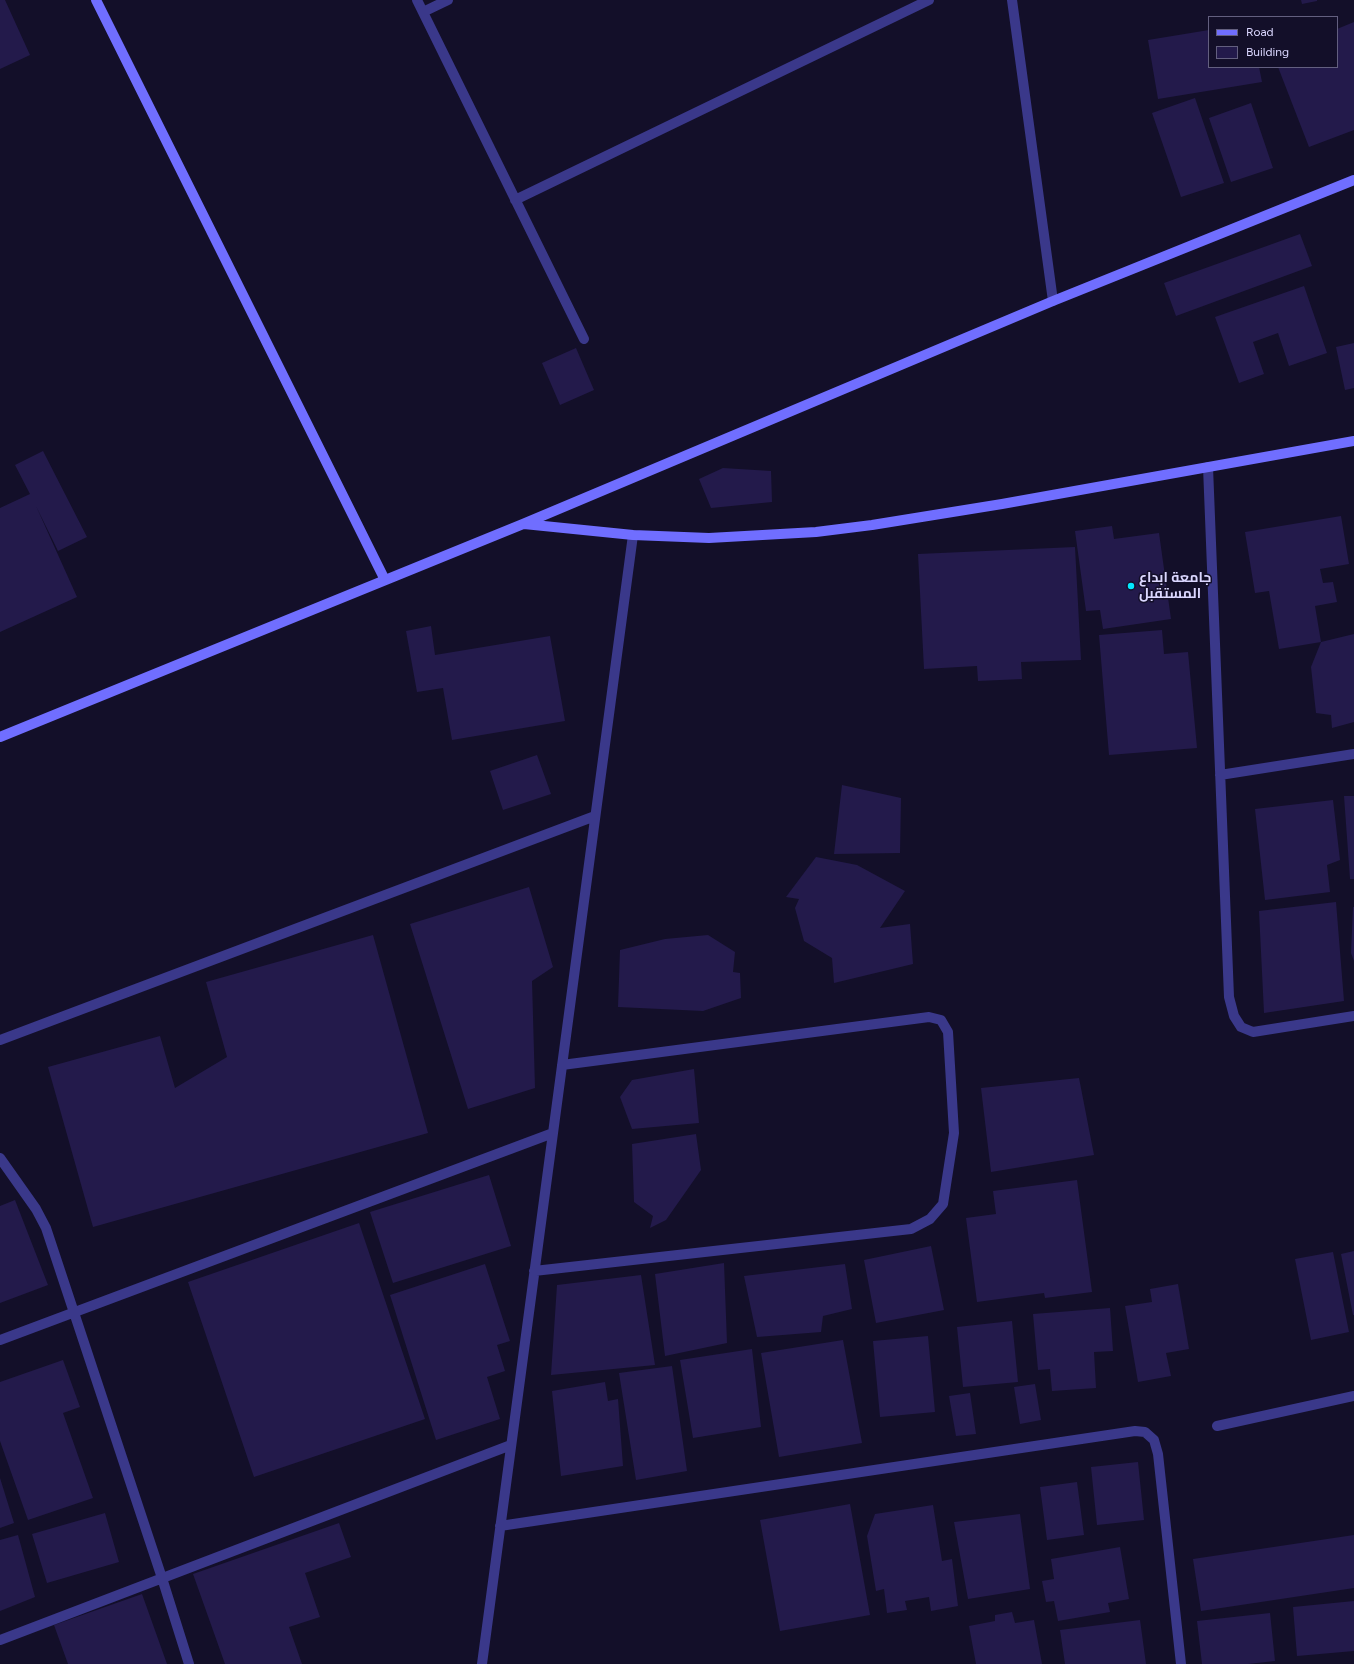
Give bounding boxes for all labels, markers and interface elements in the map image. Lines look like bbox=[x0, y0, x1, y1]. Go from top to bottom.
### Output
legend bbox=[1208, 16, 1338, 68]
text: Road bbox=[1246, 25, 1274, 39]
text: Building bbox=[1246, 45, 1289, 59]
place label: جامعة ابداع المستقبل bbox=[1139, 570, 1211, 602]
marker: جامعة ابداع المستقبل bbox=[1126, 581, 1136, 591]

